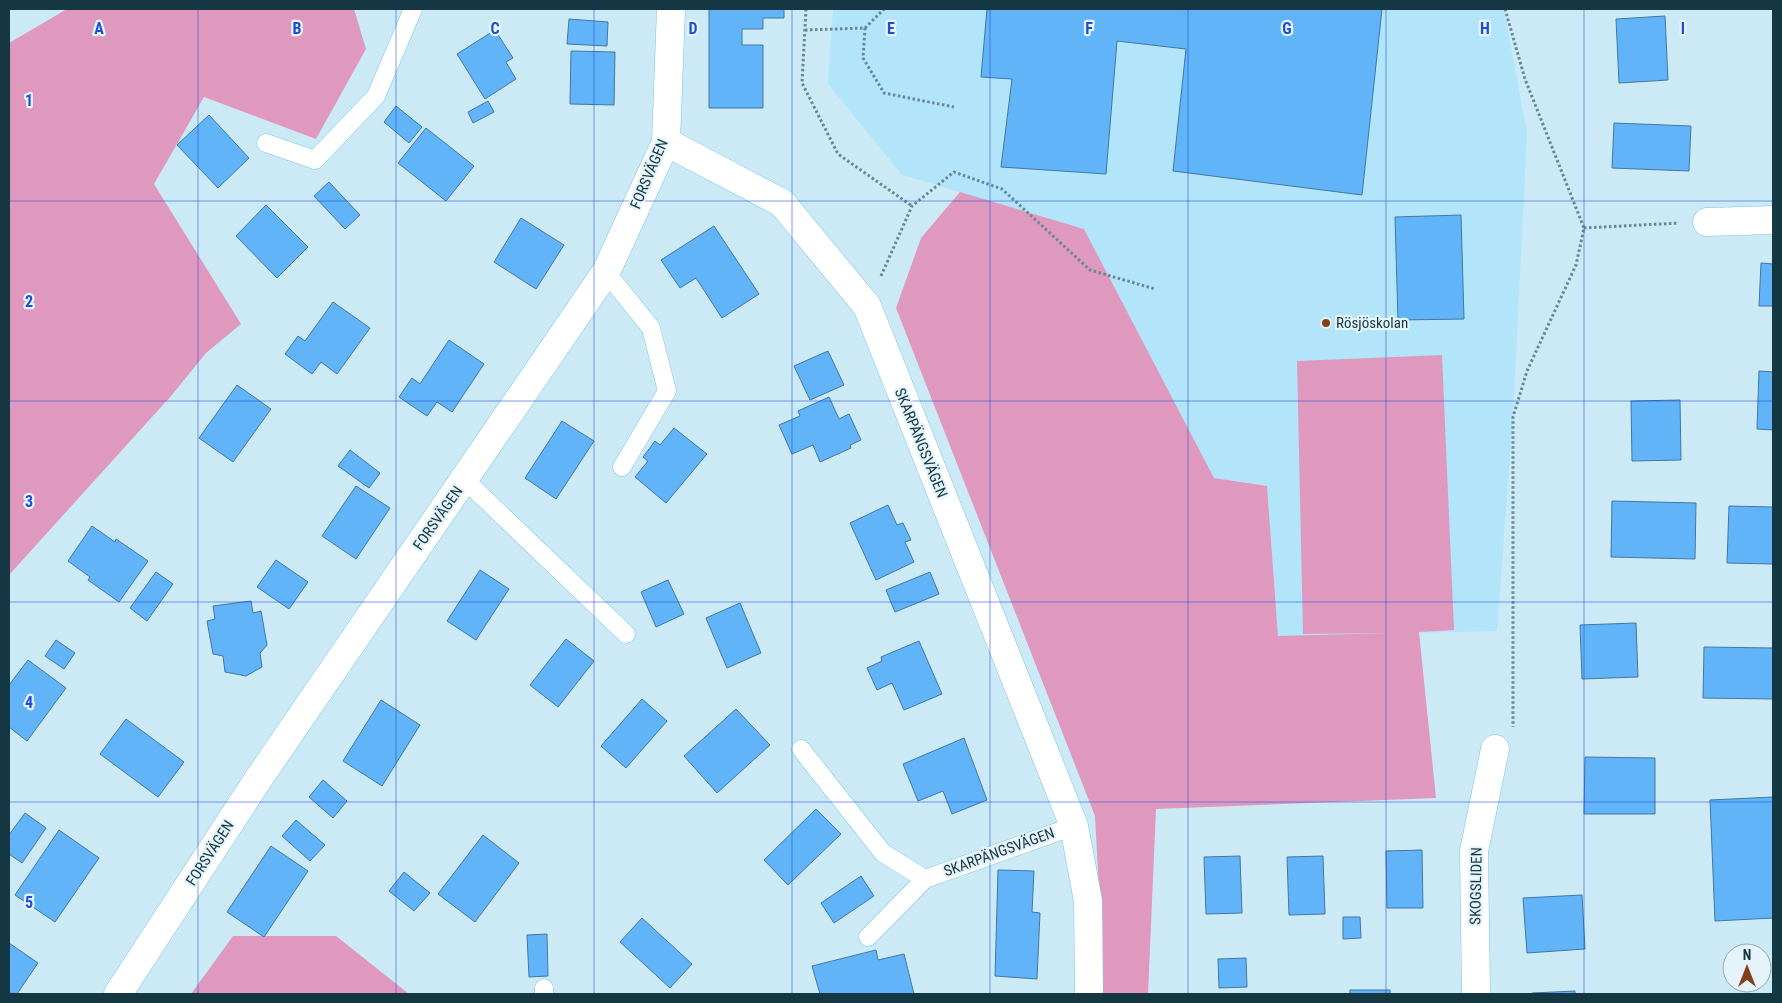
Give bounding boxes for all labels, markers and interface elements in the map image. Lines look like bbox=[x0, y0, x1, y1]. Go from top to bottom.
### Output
text: A bbox=[94, 19, 104, 38]
text: B bbox=[293, 19, 302, 38]
text: C bbox=[490, 19, 500, 38]
text: D bbox=[688, 19, 698, 38]
text: E bbox=[887, 19, 895, 38]
text: F bbox=[1085, 19, 1093, 38]
text: G bbox=[1282, 19, 1292, 38]
text: H bbox=[1480, 19, 1490, 38]
text: I bbox=[1681, 19, 1685, 38]
text: 1 bbox=[25, 91, 33, 110]
street label: FORSVÄGEN bbox=[626, 136, 672, 212]
text: 2 bbox=[25, 292, 33, 311]
place label: Rösjöskolan bbox=[1336, 314, 1408, 332]
marker: Rösjöskolan bbox=[1320, 317, 1332, 329]
street label: SKARPÄNGSVÄGEN bbox=[891, 386, 951, 500]
street label: FORSVÄGEN bbox=[409, 483, 467, 553]
text: 3 bbox=[25, 492, 33, 511]
text: 4 bbox=[25, 693, 33, 712]
street label: FORSVÄGEN bbox=[182, 817, 238, 889]
street label: SKARPÄNGSVÄGEN bbox=[941, 824, 1057, 880]
street label: SKOGSLIDEN bbox=[1466, 847, 1486, 925]
text: 5 bbox=[25, 893, 33, 912]
north arrow bbox=[1722, 943, 1772, 993]
text: N bbox=[1743, 947, 1751, 963]

